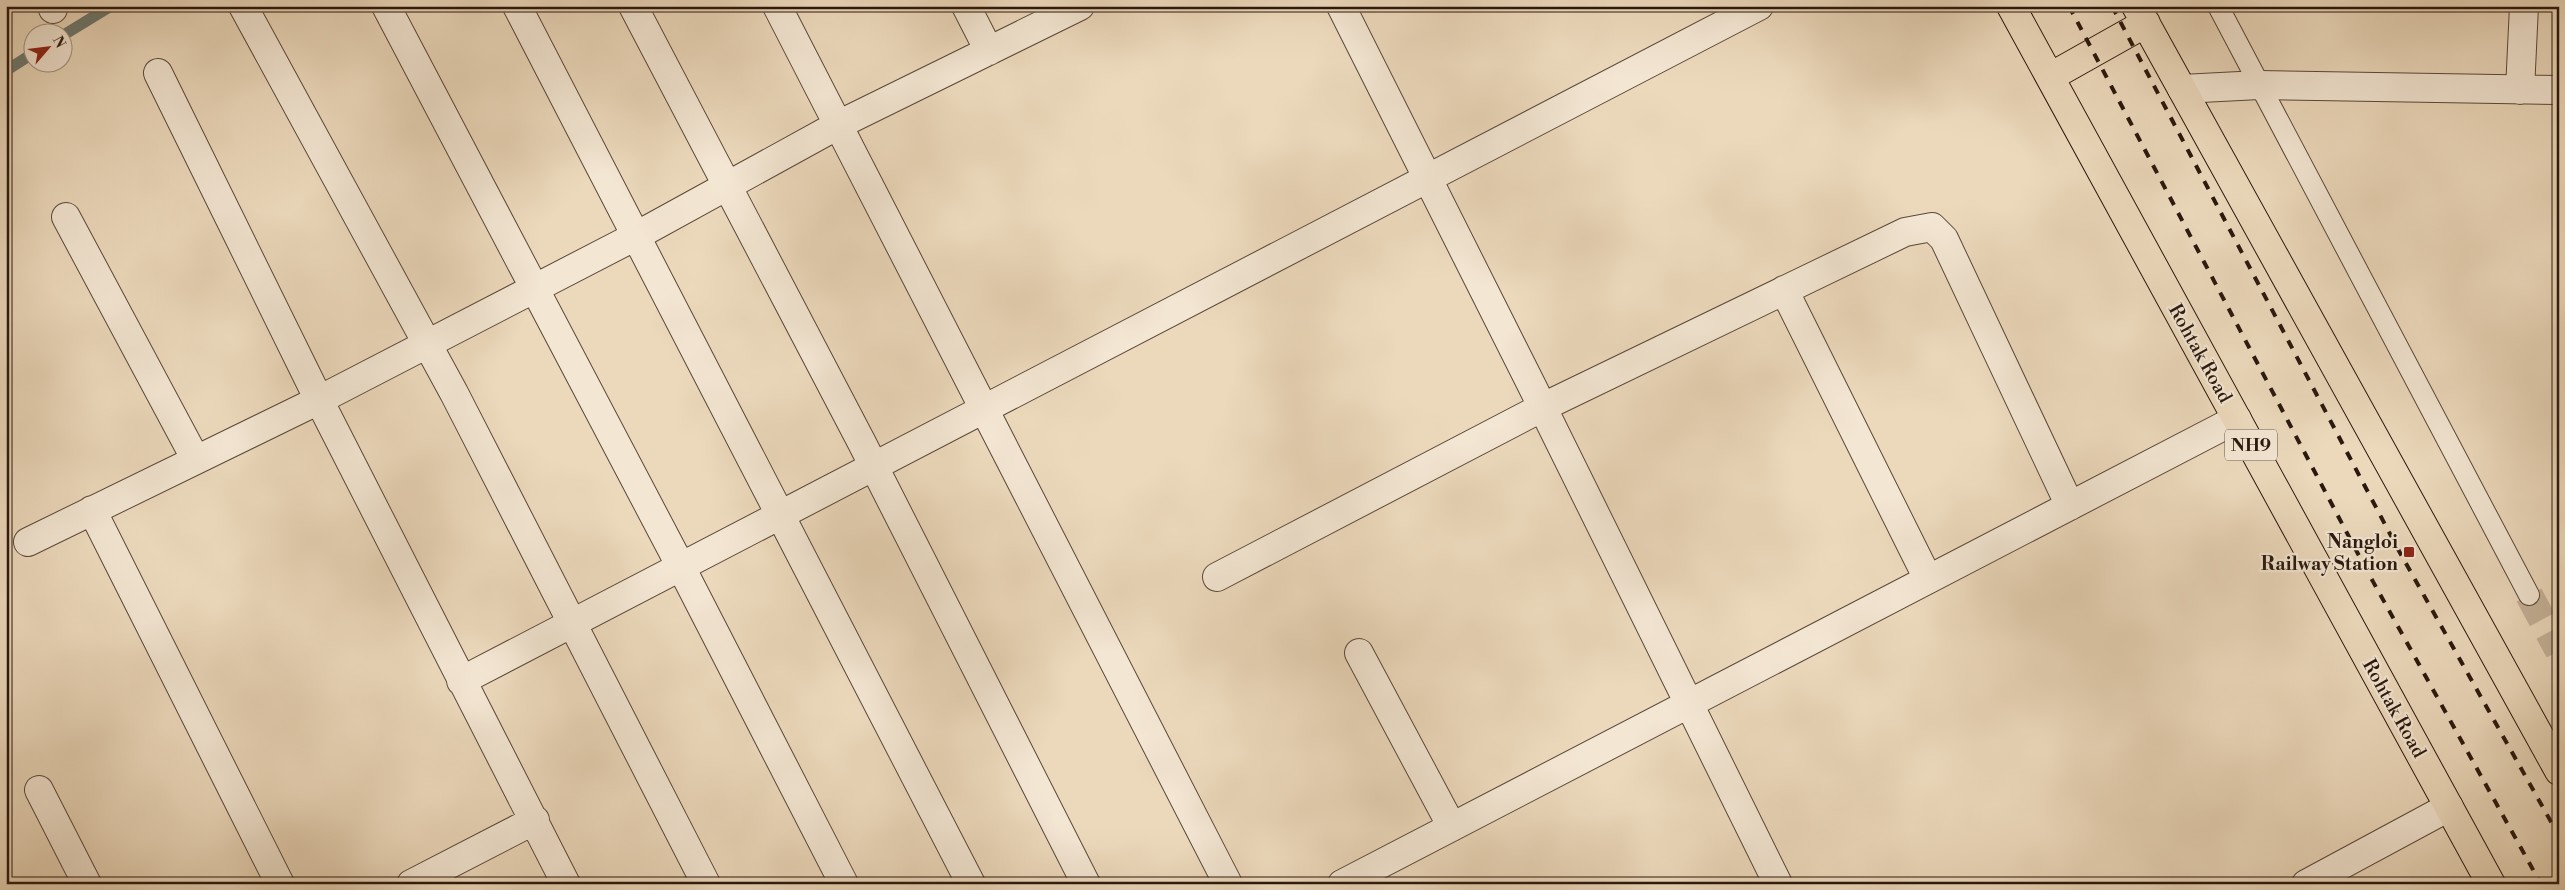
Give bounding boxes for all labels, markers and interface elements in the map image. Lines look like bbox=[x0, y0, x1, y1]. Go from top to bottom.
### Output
north arrow bbox=[22, 22, 72, 72]
text: N bbox=[48, 33, 69, 51]
street label: Rohtak Road bbox=[2163, 300, 2237, 407]
road number: NH9 bbox=[2225, 430, 2277, 460]
place label: Nangloi Railway Station bbox=[2261, 530, 2398, 576]
marker: Nangloi Railway Station bbox=[2402, 545, 2416, 559]
street label: Rohtak Road bbox=[2357, 655, 2431, 762]

